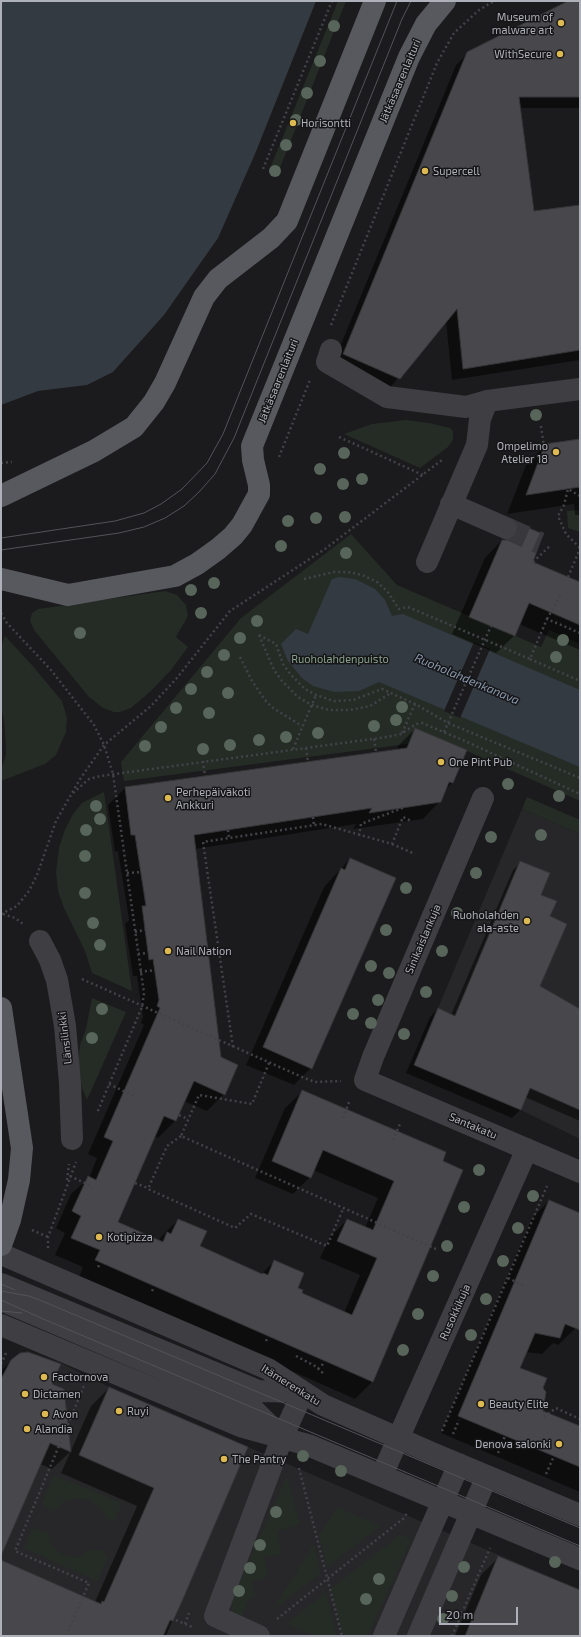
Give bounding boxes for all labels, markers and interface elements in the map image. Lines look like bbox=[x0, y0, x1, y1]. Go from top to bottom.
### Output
place label: Museum of malware art bbox=[492, 10, 553, 36]
marker: Museum of malware art bbox=[556, 18, 566, 28]
street label: Jätkäsaarenlaituri bbox=[376, 37, 424, 125]
place label: WithSecure bbox=[494, 47, 552, 61]
marker: WithSecure bbox=[555, 49, 565, 59]
place label: Horisontti bbox=[301, 116, 351, 130]
marker: Horisontti bbox=[288, 118, 298, 128]
place label: Supercell bbox=[433, 164, 480, 178]
marker: Supercell bbox=[420, 166, 430, 176]
street label: Jätkäsaarenlaituri bbox=[255, 337, 301, 425]
place label: Ompelimo Atelier 18 bbox=[497, 439, 548, 465]
marker: Ompelimo Atelier 18 bbox=[551, 447, 561, 457]
water label: Ruoholahdenkanava bbox=[412, 650, 522, 708]
park label: Ruoholahdenpuisto bbox=[291, 652, 389, 666]
place label: One Pint Pub bbox=[449, 755, 512, 769]
marker: One Pint Pub bbox=[436, 757, 446, 767]
place label: Perhepäiväkoti Ankkuri bbox=[176, 785, 251, 811]
marker: Perhepäiväkoti Ankkuri bbox=[163, 793, 173, 803]
street label: Sinikaislankuja bbox=[402, 902, 444, 976]
place label: Ruoholahden ala-aste bbox=[453, 908, 519, 934]
marker: Ruoholahden ala-aste bbox=[522, 916, 532, 926]
place label: Nail Nation bbox=[176, 944, 232, 958]
marker: Nail Nation bbox=[163, 946, 173, 956]
street label: Länsilinkki bbox=[55, 1011, 75, 1065]
street label: Santakatu bbox=[447, 1110, 499, 1142]
place label: Kotipizza bbox=[107, 1230, 153, 1244]
marker: Kotipizza bbox=[94, 1232, 104, 1242]
street label: Rusokkikuja bbox=[437, 1282, 473, 1342]
street label: Itämerenkatu bbox=[259, 1362, 323, 1408]
place label: Factornova bbox=[52, 1370, 108, 1384]
marker: Factornova bbox=[39, 1372, 49, 1382]
place label: Dictamen bbox=[33, 1387, 81, 1401]
marker: Dictamen bbox=[20, 1389, 30, 1399]
place label: Beauty Elite bbox=[489, 1397, 549, 1411]
marker: Beauty Elite bbox=[476, 1399, 486, 1409]
place label: Ruyi bbox=[127, 1404, 149, 1418]
marker: Ruyi bbox=[114, 1406, 124, 1416]
place label: Avon bbox=[53, 1407, 78, 1421]
marker: Avon bbox=[40, 1409, 50, 1419]
place label: Alandia bbox=[35, 1422, 73, 1436]
marker: Alandia bbox=[22, 1424, 32, 1434]
place label: Denova salonki bbox=[475, 1437, 551, 1451]
marker: Denova salonki bbox=[554, 1439, 564, 1449]
place label: The Pantry bbox=[232, 1452, 286, 1466]
marker: The Pantry bbox=[219, 1454, 229, 1464]
scale bar bbox=[441, 1599, 520, 1625]
text: 20 m bbox=[446, 1607, 473, 1621]

